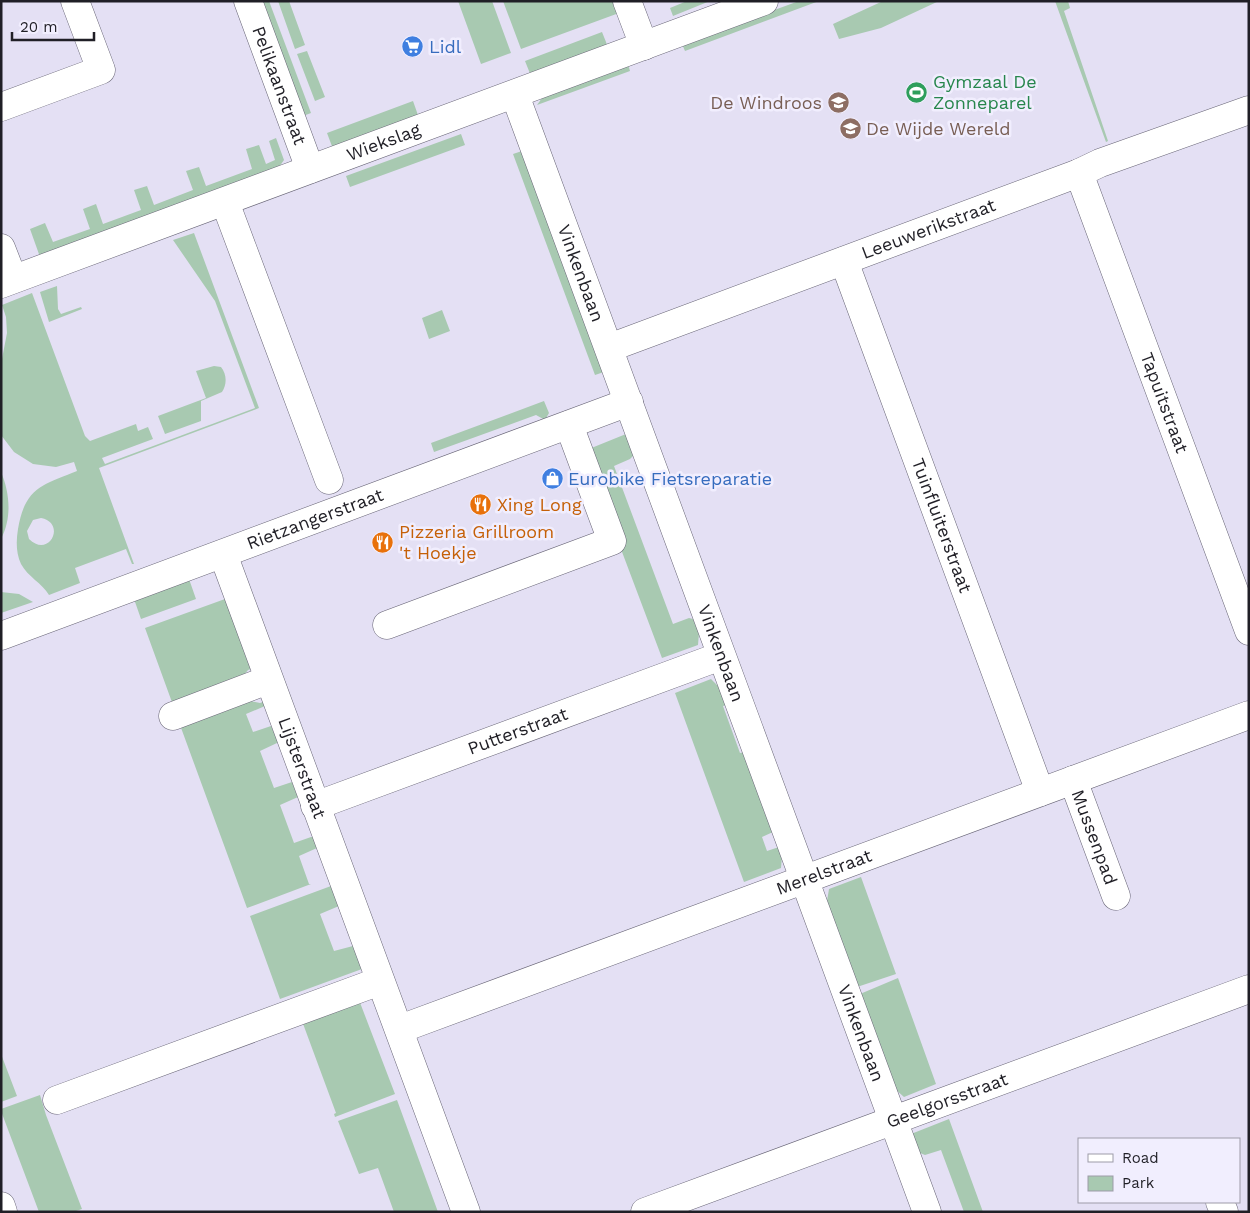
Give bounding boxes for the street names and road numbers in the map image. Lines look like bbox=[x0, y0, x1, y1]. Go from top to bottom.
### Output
street label: Pelikaanstraat bbox=[248, 23, 311, 148]
street label: Wiekslag bbox=[343, 118, 424, 165]
street label: Leeuwerikstraat bbox=[858, 194, 999, 263]
street label: Vinkenbaan bbox=[554, 222, 609, 325]
street label: Tapuitstraat bbox=[1136, 349, 1193, 456]
street label: Tuinfluiterstraat bbox=[908, 455, 977, 596]
street label: Rietzangerstraat bbox=[244, 483, 386, 554]
street label: Vinkenbaan bbox=[694, 602, 749, 705]
street label: Putterstraat bbox=[465, 702, 571, 759]
street label: Lijsterstraat bbox=[274, 714, 331, 822]
street label: Mussenpad bbox=[1068, 787, 1122, 887]
street label: Merelstraat bbox=[773, 844, 875, 899]
street label: Vinkenbaan bbox=[834, 982, 889, 1084]
street label: Geelgorsstraat bbox=[883, 1068, 1011, 1132]

